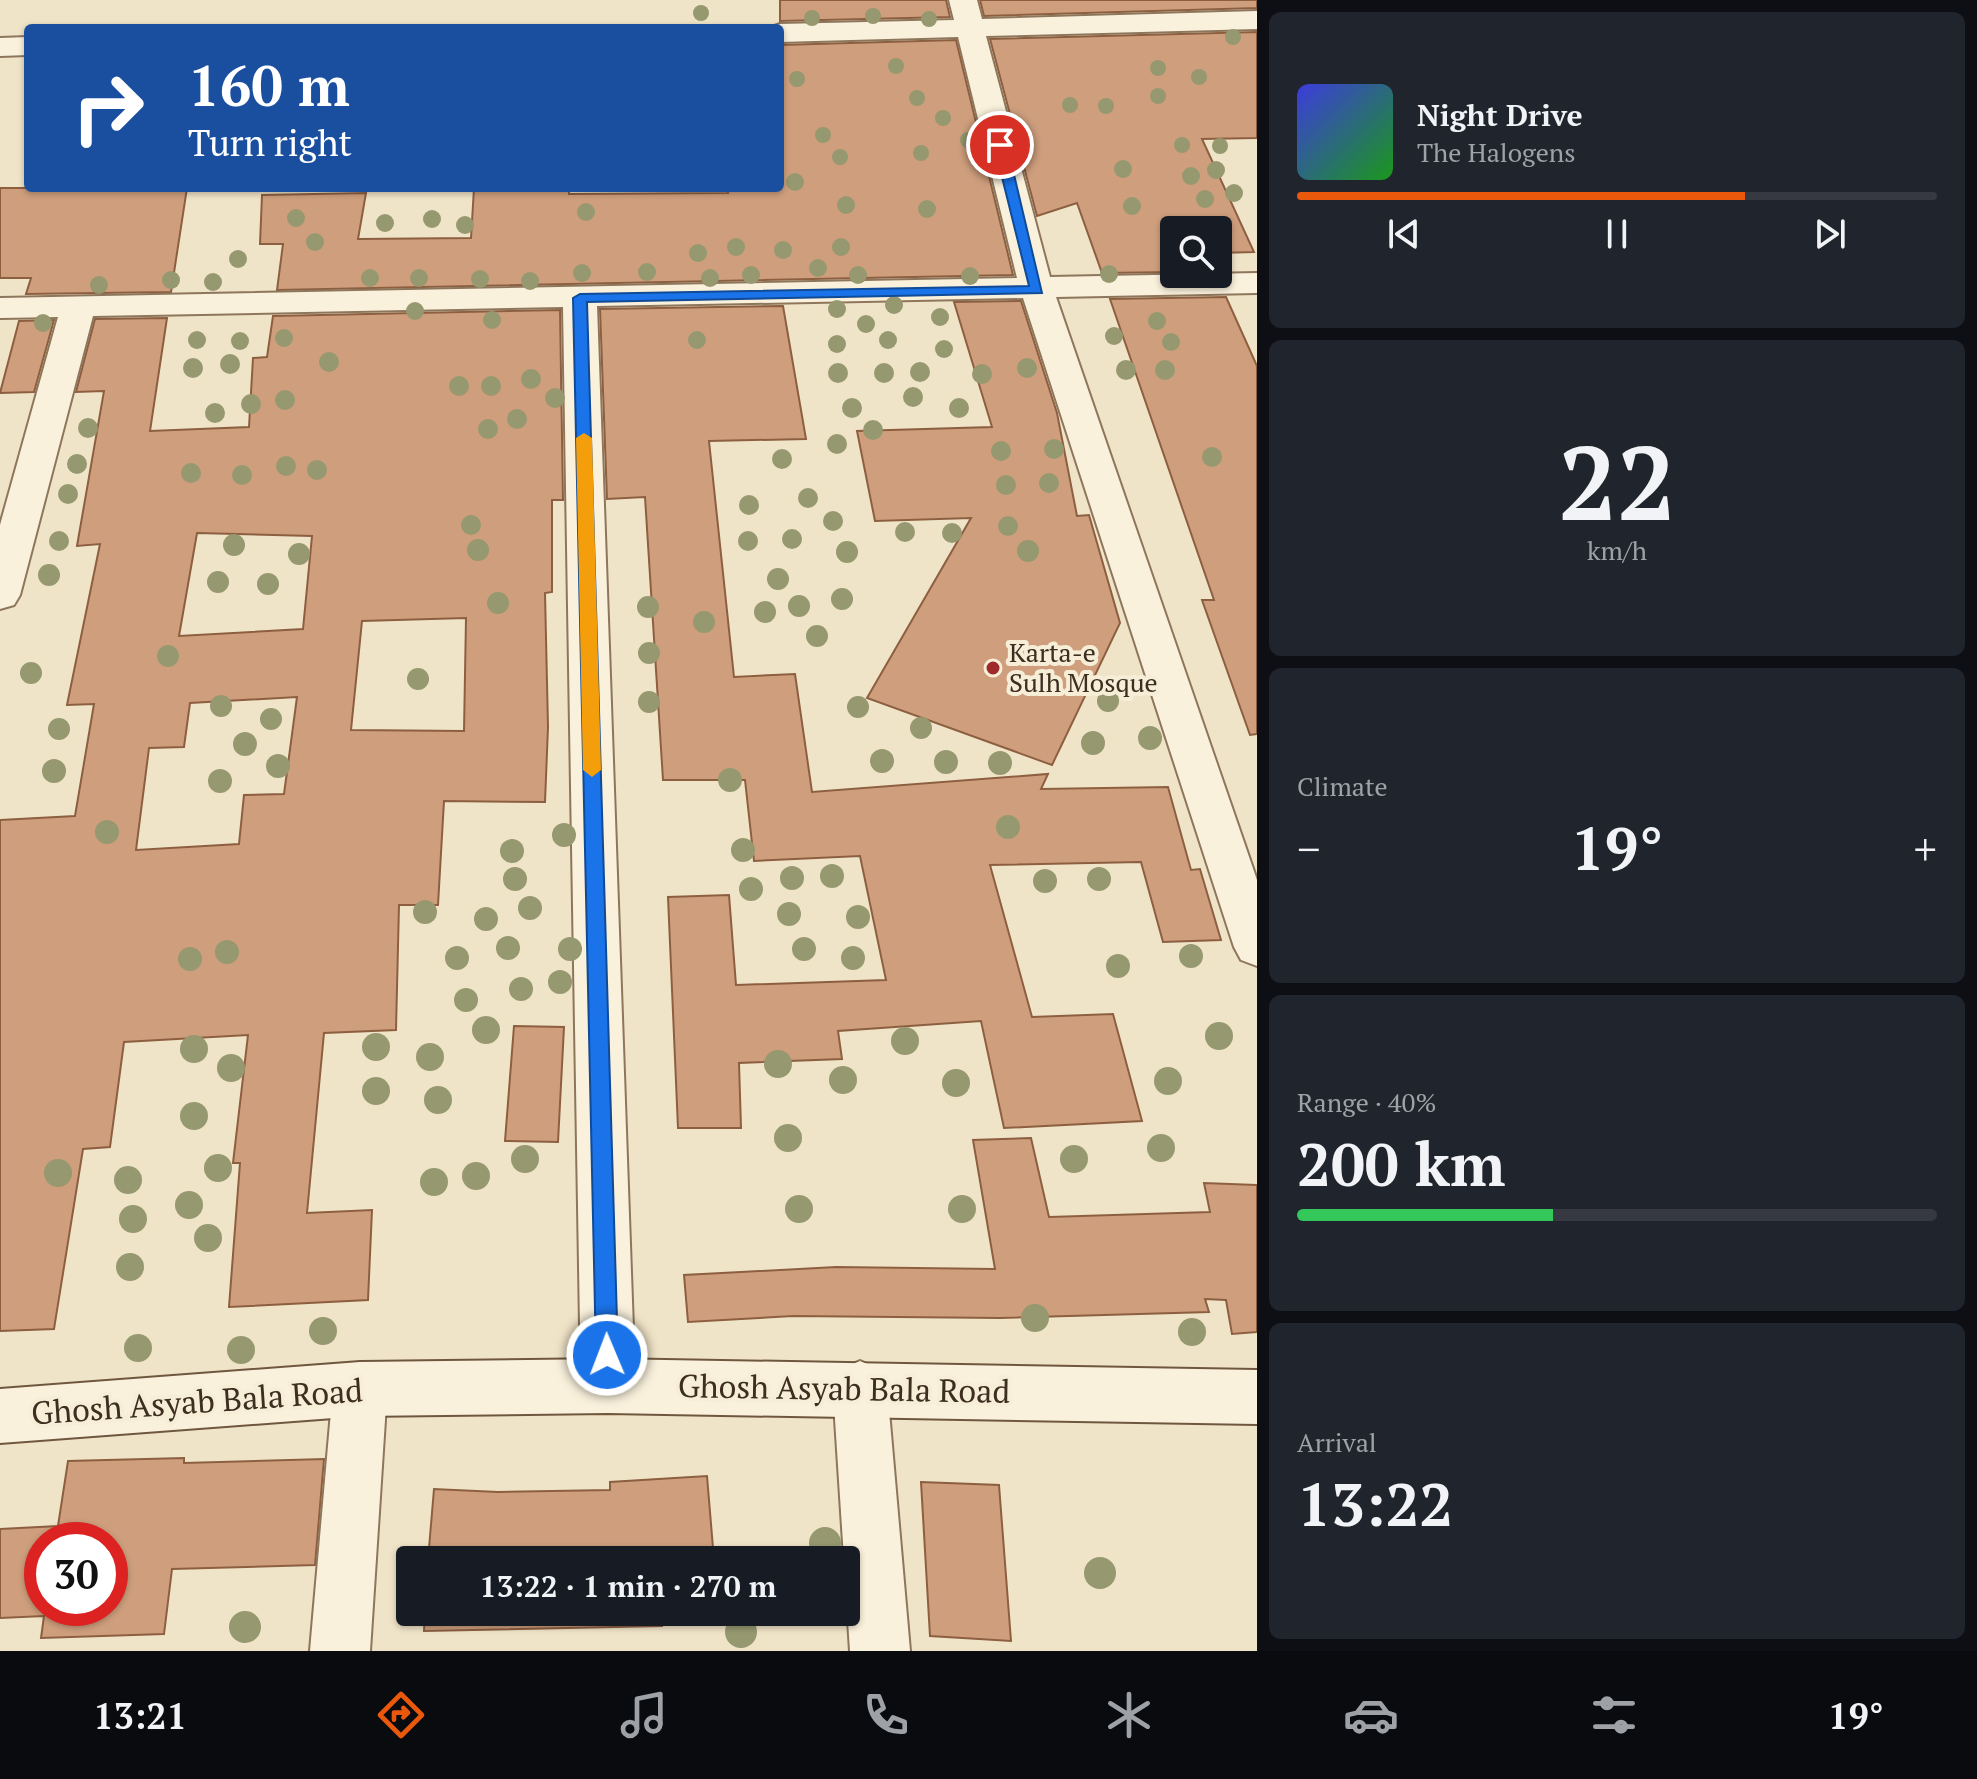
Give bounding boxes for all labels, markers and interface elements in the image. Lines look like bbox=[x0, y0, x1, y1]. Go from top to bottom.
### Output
text: 160 m bbox=[188, 48, 350, 122]
icon: right bbox=[56, 56, 160, 160]
text: Night Drive bbox=[1417, 95, 1583, 135]
pin bbox=[966, 111, 1034, 179]
text: Turn right bbox=[188, 119, 352, 166]
icon: arrive bbox=[978, 123, 1022, 167]
text: The Halogens bbox=[1417, 135, 1575, 169]
icon: previous bbox=[1382, 212, 1426, 256]
icon: pause bbox=[1595, 212, 1639, 256]
icon: next bbox=[1808, 212, 1852, 256]
map controls bbox=[1160, 216, 1232, 288]
button: search bbox=[1160, 216, 1232, 288]
text: 22 bbox=[1558, 412, 1676, 550]
text: km/h bbox=[1587, 533, 1647, 567]
place label: Karta-e Sulh Mosque bbox=[1009, 635, 1158, 699]
marker: Karta-e Sulh Mosque bbox=[984, 659, 1002, 677]
text: Climate bbox=[1297, 769, 1388, 803]
text: 19° bbox=[1571, 808, 1663, 887]
text: − bbox=[1297, 819, 1320, 878]
text: + bbox=[1914, 819, 1937, 878]
text: Range · 40% bbox=[1297, 1085, 1436, 1119]
text: 200 km bbox=[1297, 1124, 1505, 1203]
position arrow bbox=[565, 1313, 649, 1397]
street label: Ghosh Asyab Bala Road bbox=[677, 1364, 1011, 1412]
street label: Ghosh Asyab Bala Road bbox=[30, 1368, 364, 1434]
text: Arrival bbox=[1297, 1425, 1377, 1459]
text: 13:22 bbox=[1297, 1464, 1453, 1543]
speed limit sign: 30 bbox=[24, 1522, 128, 1626]
text: 13:22 · 1 min · 270 m bbox=[480, 1566, 776, 1606]
icon: directions bbox=[373, 1687, 429, 1743]
icon: music bbox=[616, 1687, 672, 1743]
icon: phone bbox=[858, 1687, 914, 1743]
icon: climate bbox=[1101, 1687, 1157, 1743]
icon: car bbox=[1343, 1687, 1399, 1743]
icon: filters bbox=[1586, 1687, 1642, 1743]
text: 13:21 bbox=[93, 1692, 187, 1739]
text: 19° bbox=[1828, 1692, 1884, 1739]

